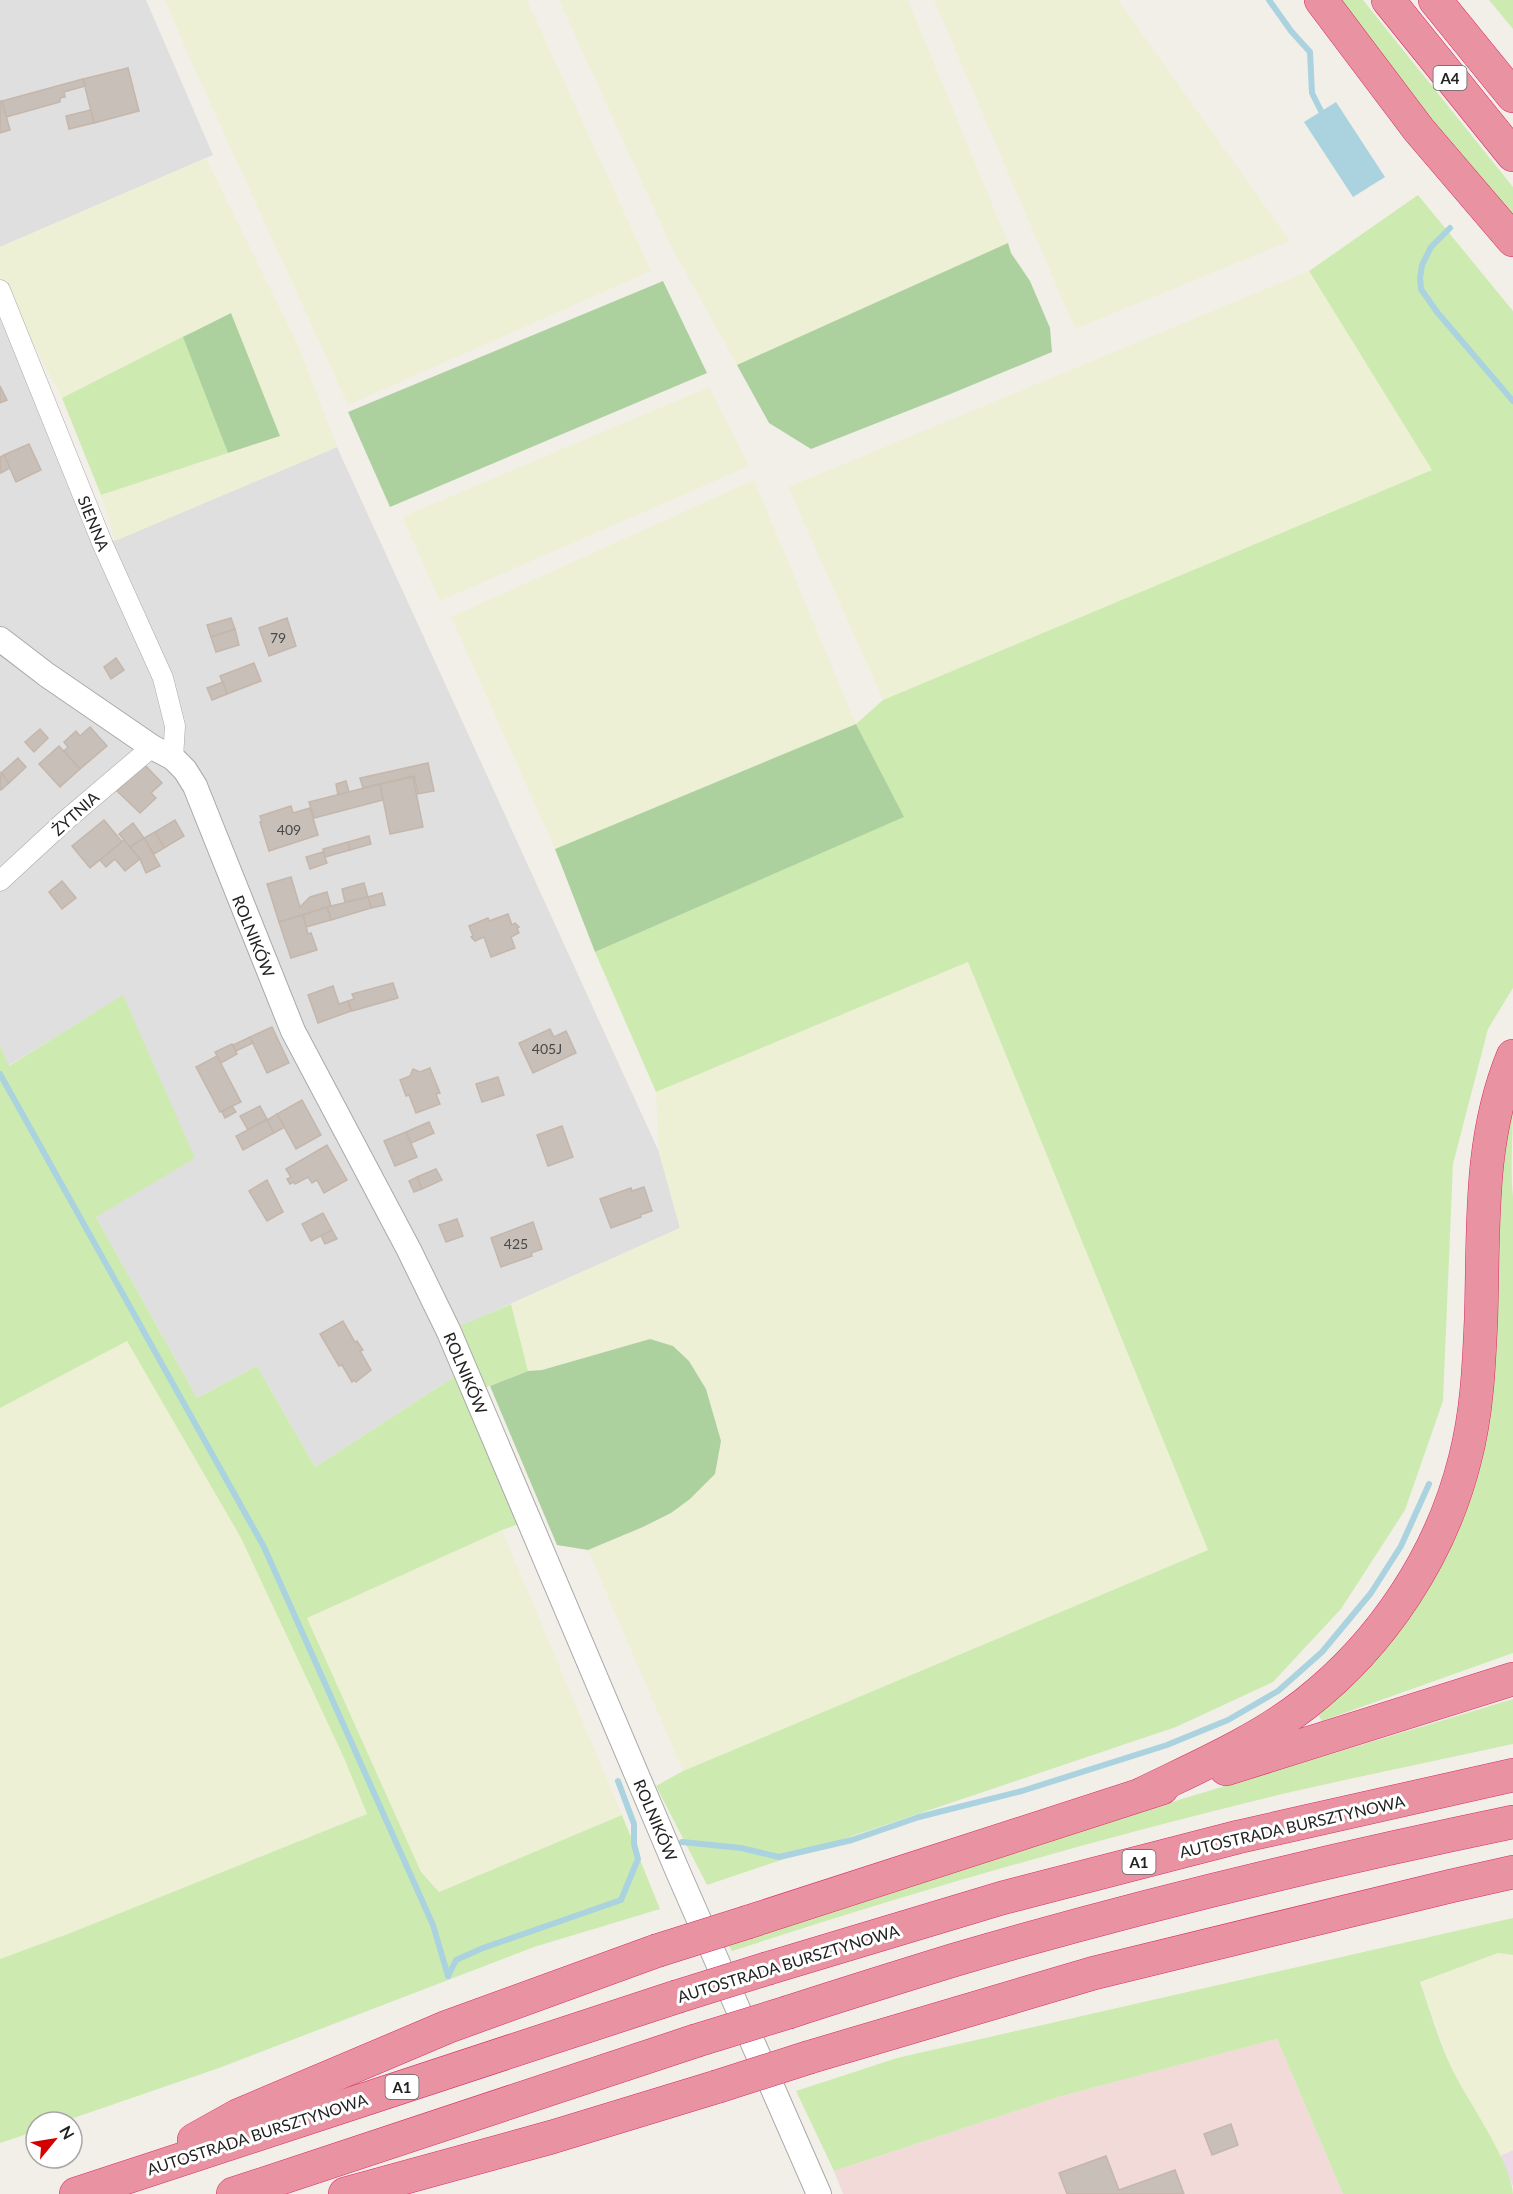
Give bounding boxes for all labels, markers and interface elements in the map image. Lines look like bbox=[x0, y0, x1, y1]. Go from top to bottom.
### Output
road number: A4 bbox=[1434, 66, 1466, 90]
street label: SIENNA bbox=[74, 493, 114, 553]
house number: 79 bbox=[270, 629, 286, 646]
street label: ŻYTNIA bbox=[48, 787, 103, 839]
house number: 409 bbox=[277, 821, 301, 838]
street label: ROLNIKÓW bbox=[229, 892, 279, 980]
house number: 405J bbox=[532, 1040, 562, 1057]
house number: 425 bbox=[504, 1235, 528, 1252]
street label: ROLNIKÓW bbox=[440, 1329, 492, 1417]
street label: ROLNIKÓW bbox=[630, 1776, 682, 1864]
street label: AUTOSTRADA BURSZTYNOWA bbox=[1177, 1791, 1407, 1861]
road number: A1 bbox=[1122, 1850, 1156, 1874]
street label: AUTOSTRADA BURSZTYNOWA bbox=[675, 1920, 901, 2006]
road number: A1 bbox=[386, 2075, 418, 2099]
street label: AUTOSTRADA BURSZTYNOWA bbox=[144, 2089, 370, 2179]
north arrow bbox=[24, 2110, 84, 2170]
text: N bbox=[56, 2122, 79, 2142]

